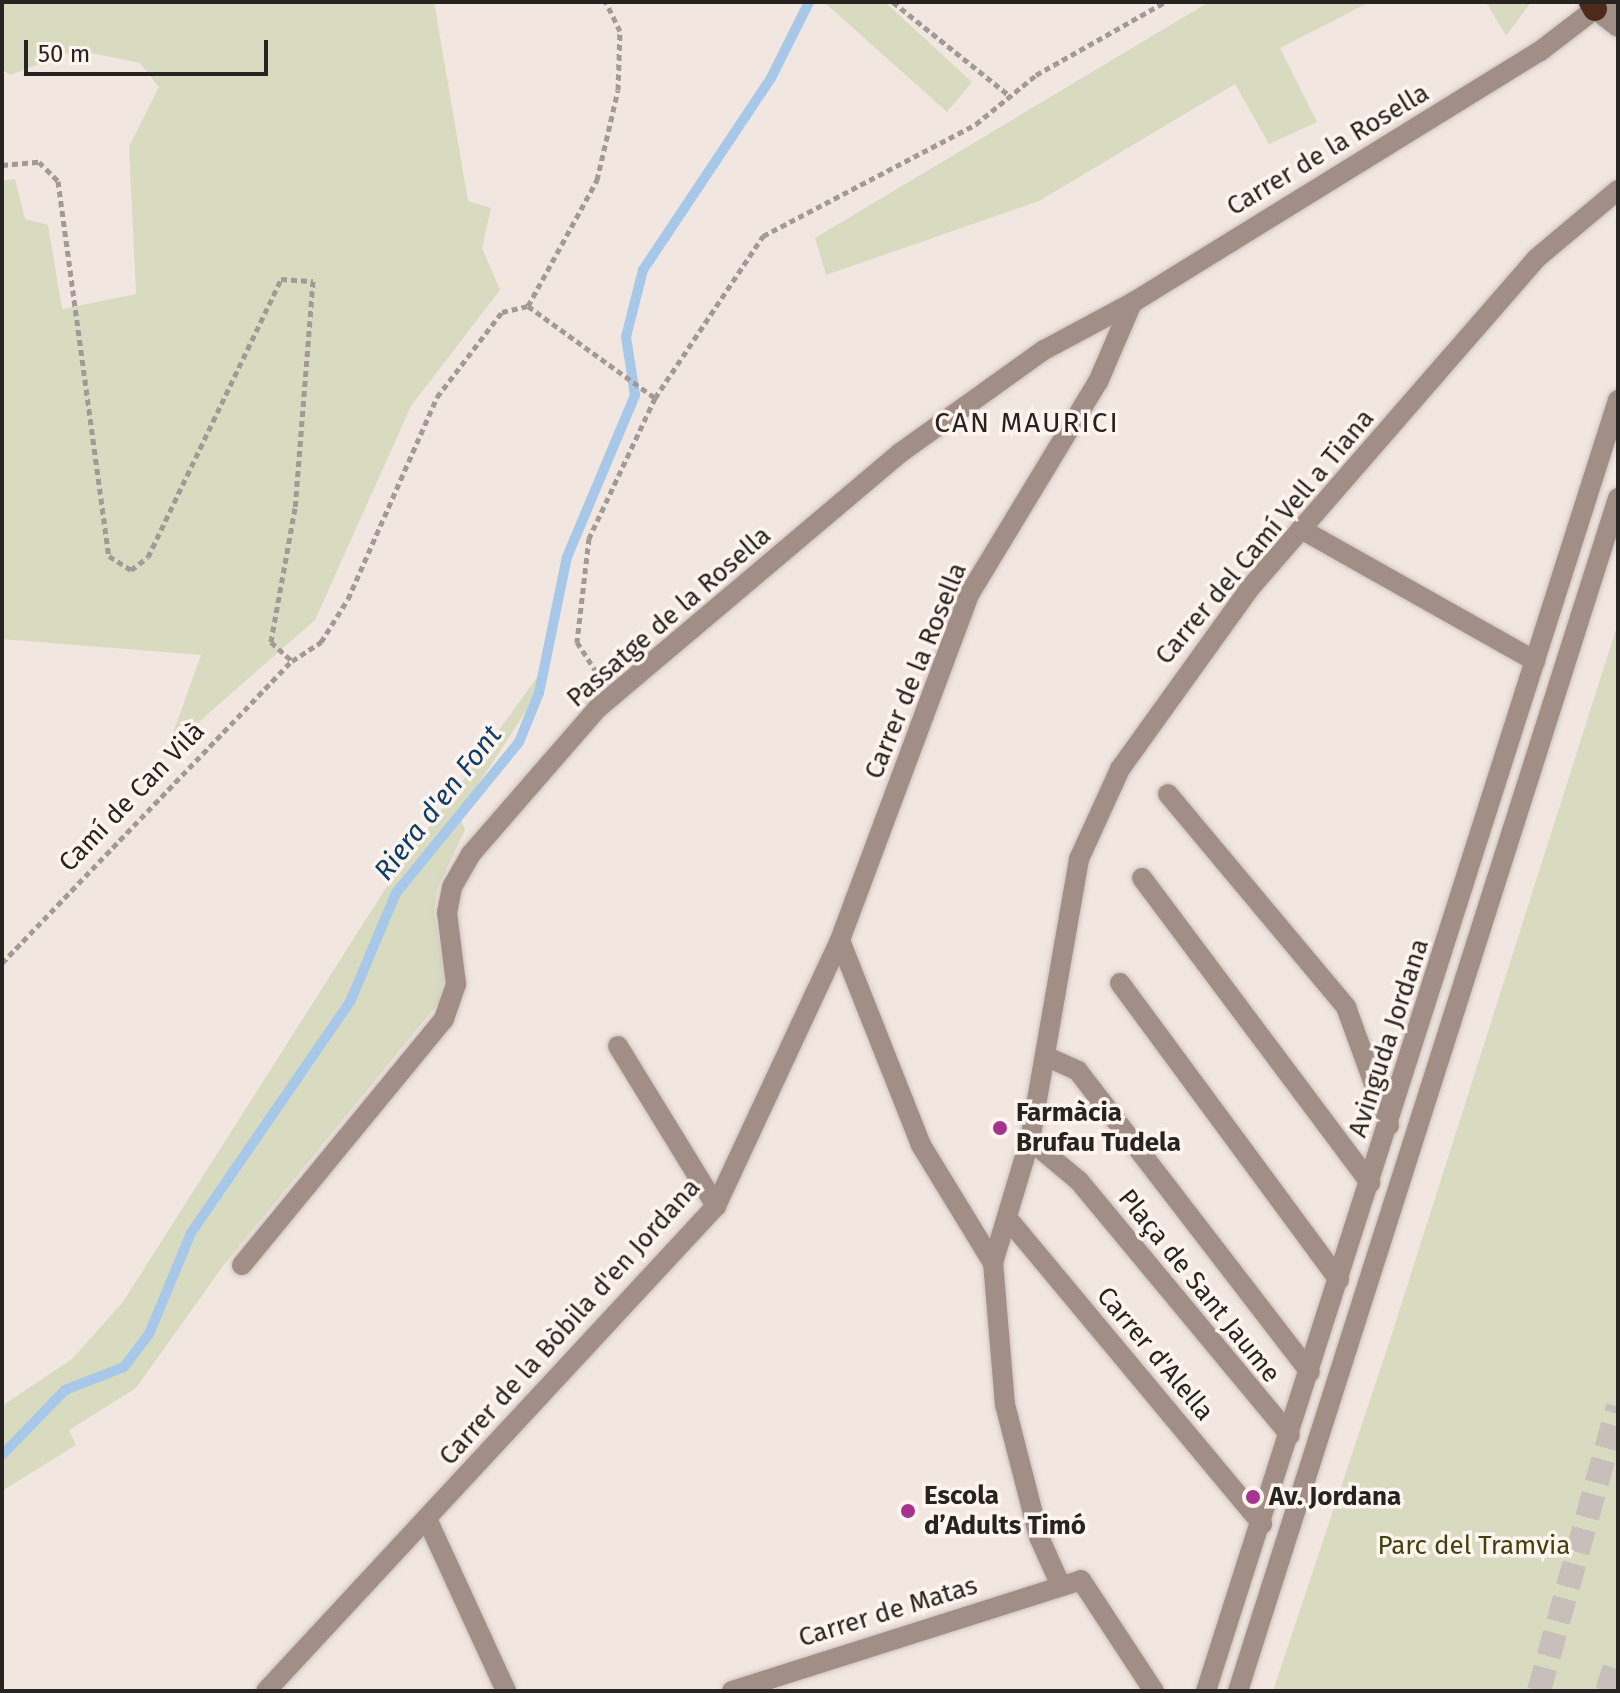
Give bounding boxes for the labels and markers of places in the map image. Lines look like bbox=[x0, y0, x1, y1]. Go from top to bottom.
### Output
place label: Farmàcia Brufau Tudela bbox=[1016, 1097, 1181, 1158]
marker: Farmàcia Brufau Tudela bbox=[991, 1119, 1009, 1137]
place label: Escola d’Adults Timó bbox=[924, 1480, 1086, 1542]
place label: Av. Jordana bbox=[1269, 1481, 1401, 1513]
marker: Av. Jordana bbox=[1244, 1488, 1262, 1506]
marker: Escola d’Adults Timó bbox=[899, 1502, 917, 1520]

